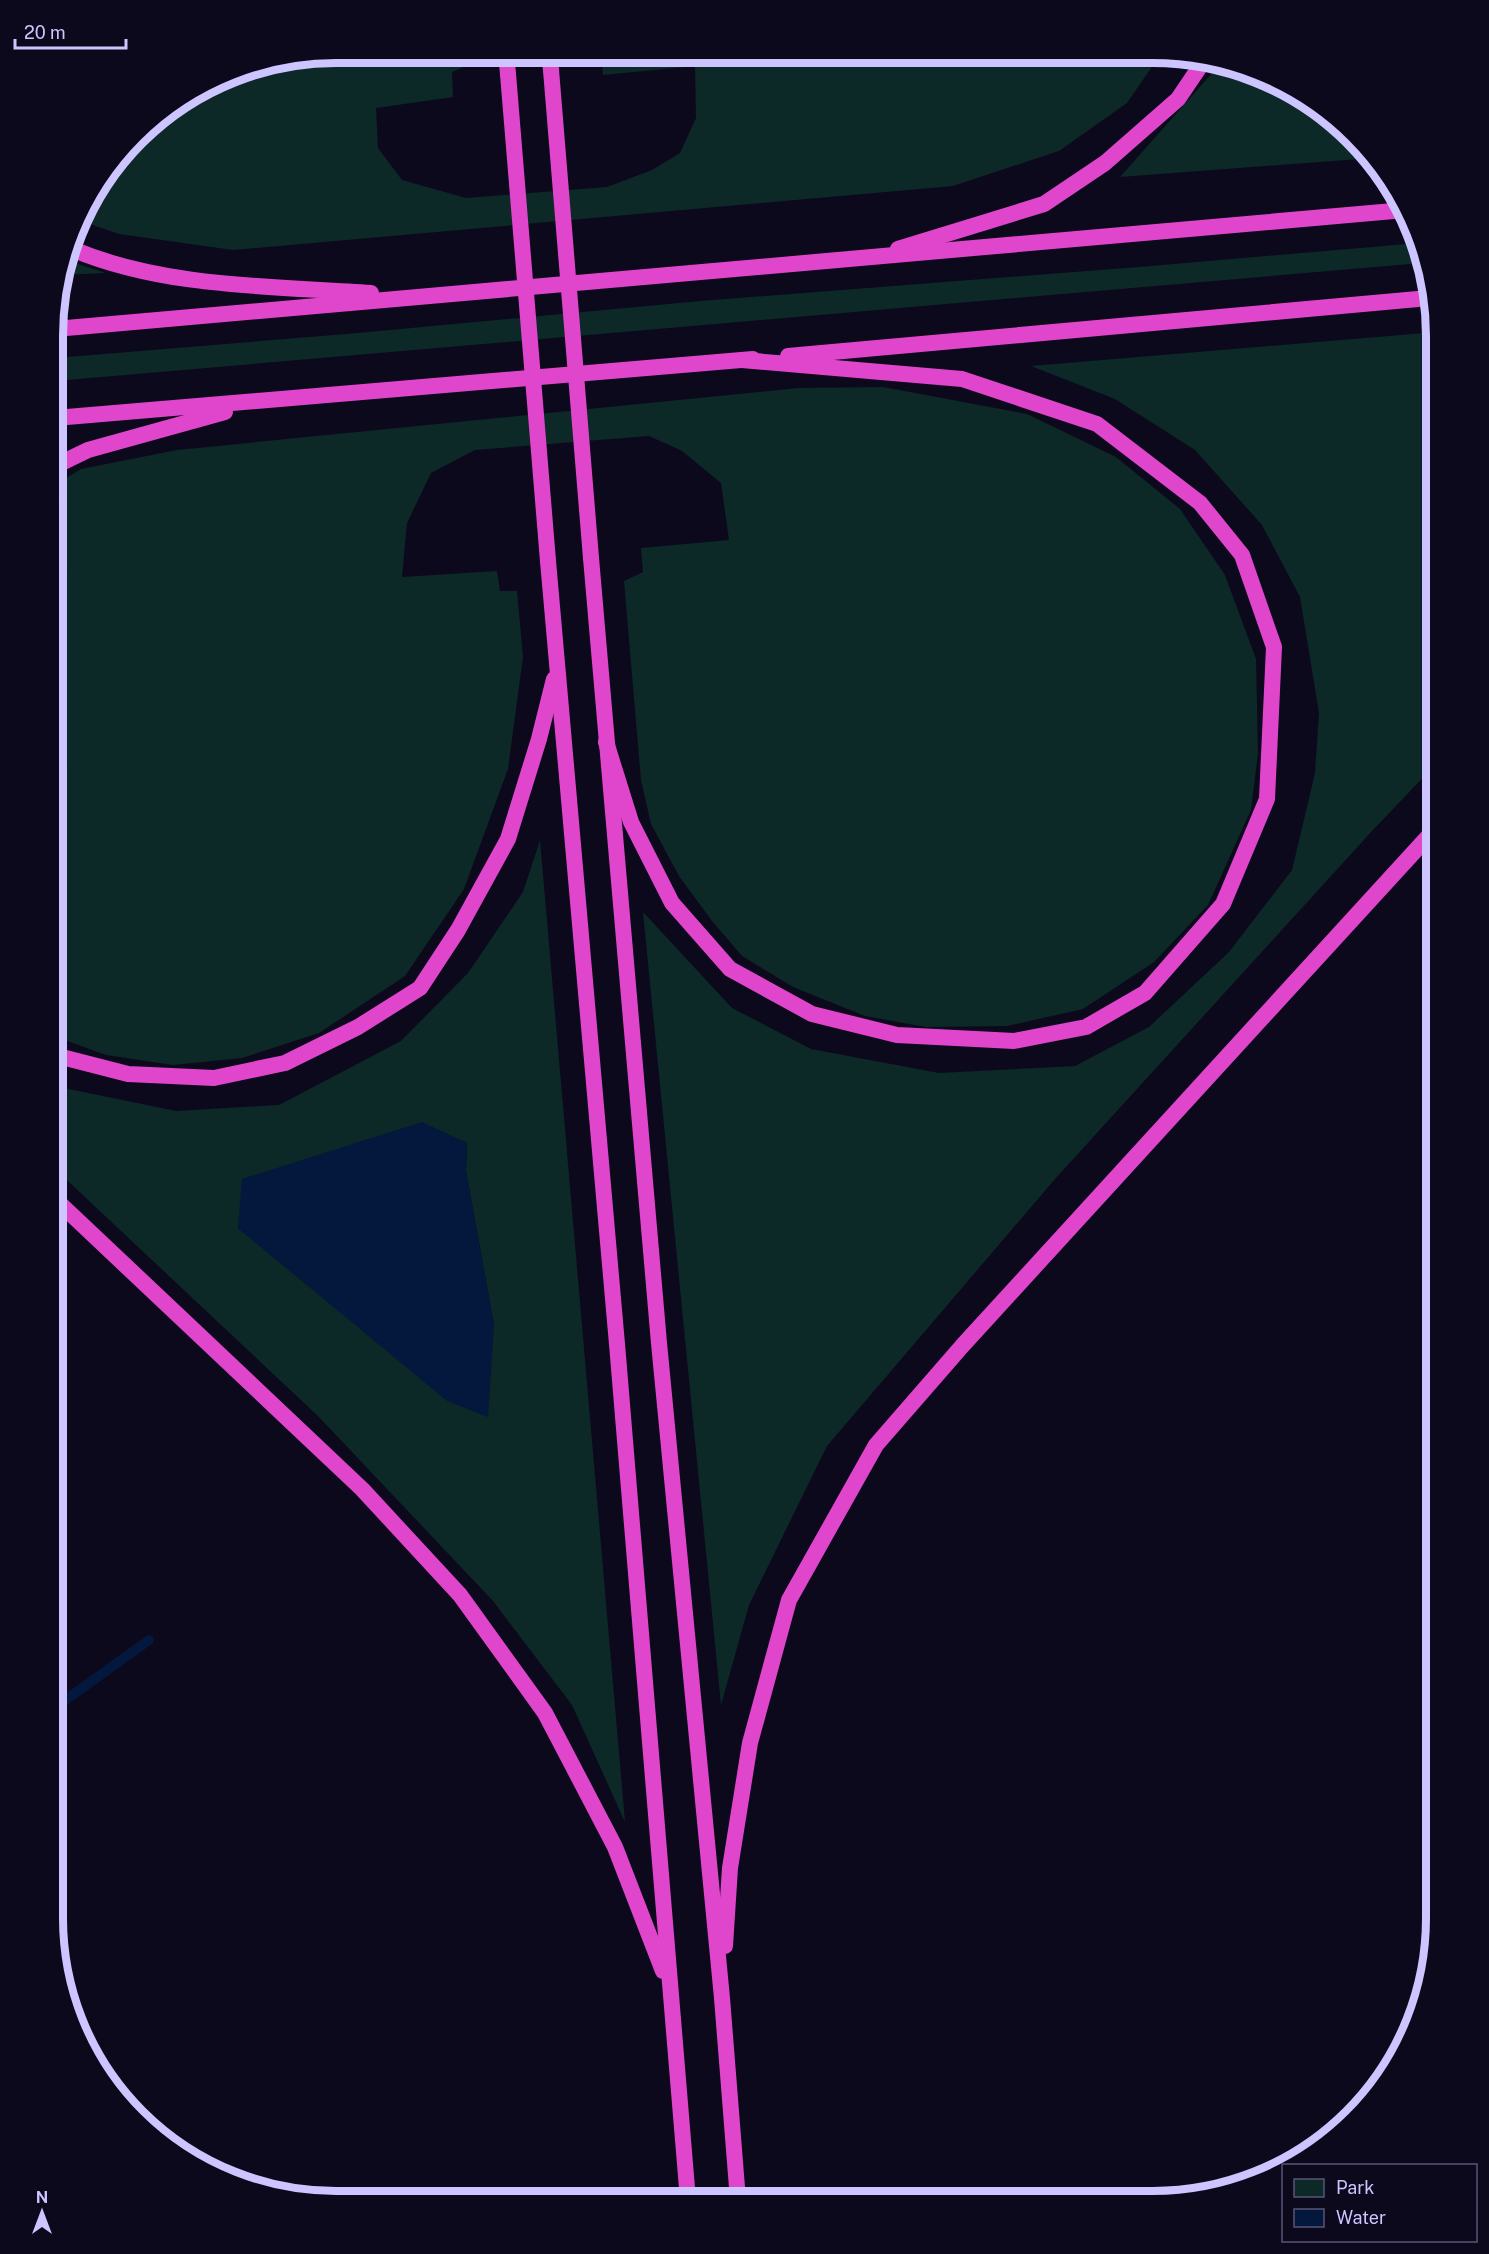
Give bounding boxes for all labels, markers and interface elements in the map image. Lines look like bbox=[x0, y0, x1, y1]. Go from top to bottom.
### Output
scale bar bbox=[15, 12, 126, 50]
text: 20 m bbox=[24, 22, 66, 43]
legend bbox=[1282, 2164, 1477, 2242]
text: Park bbox=[1336, 2177, 1374, 2198]
north arrow bbox=[12, 2182, 72, 2242]
text: N bbox=[36, 2188, 48, 2207]
text: Water bbox=[1336, 2207, 1386, 2228]

